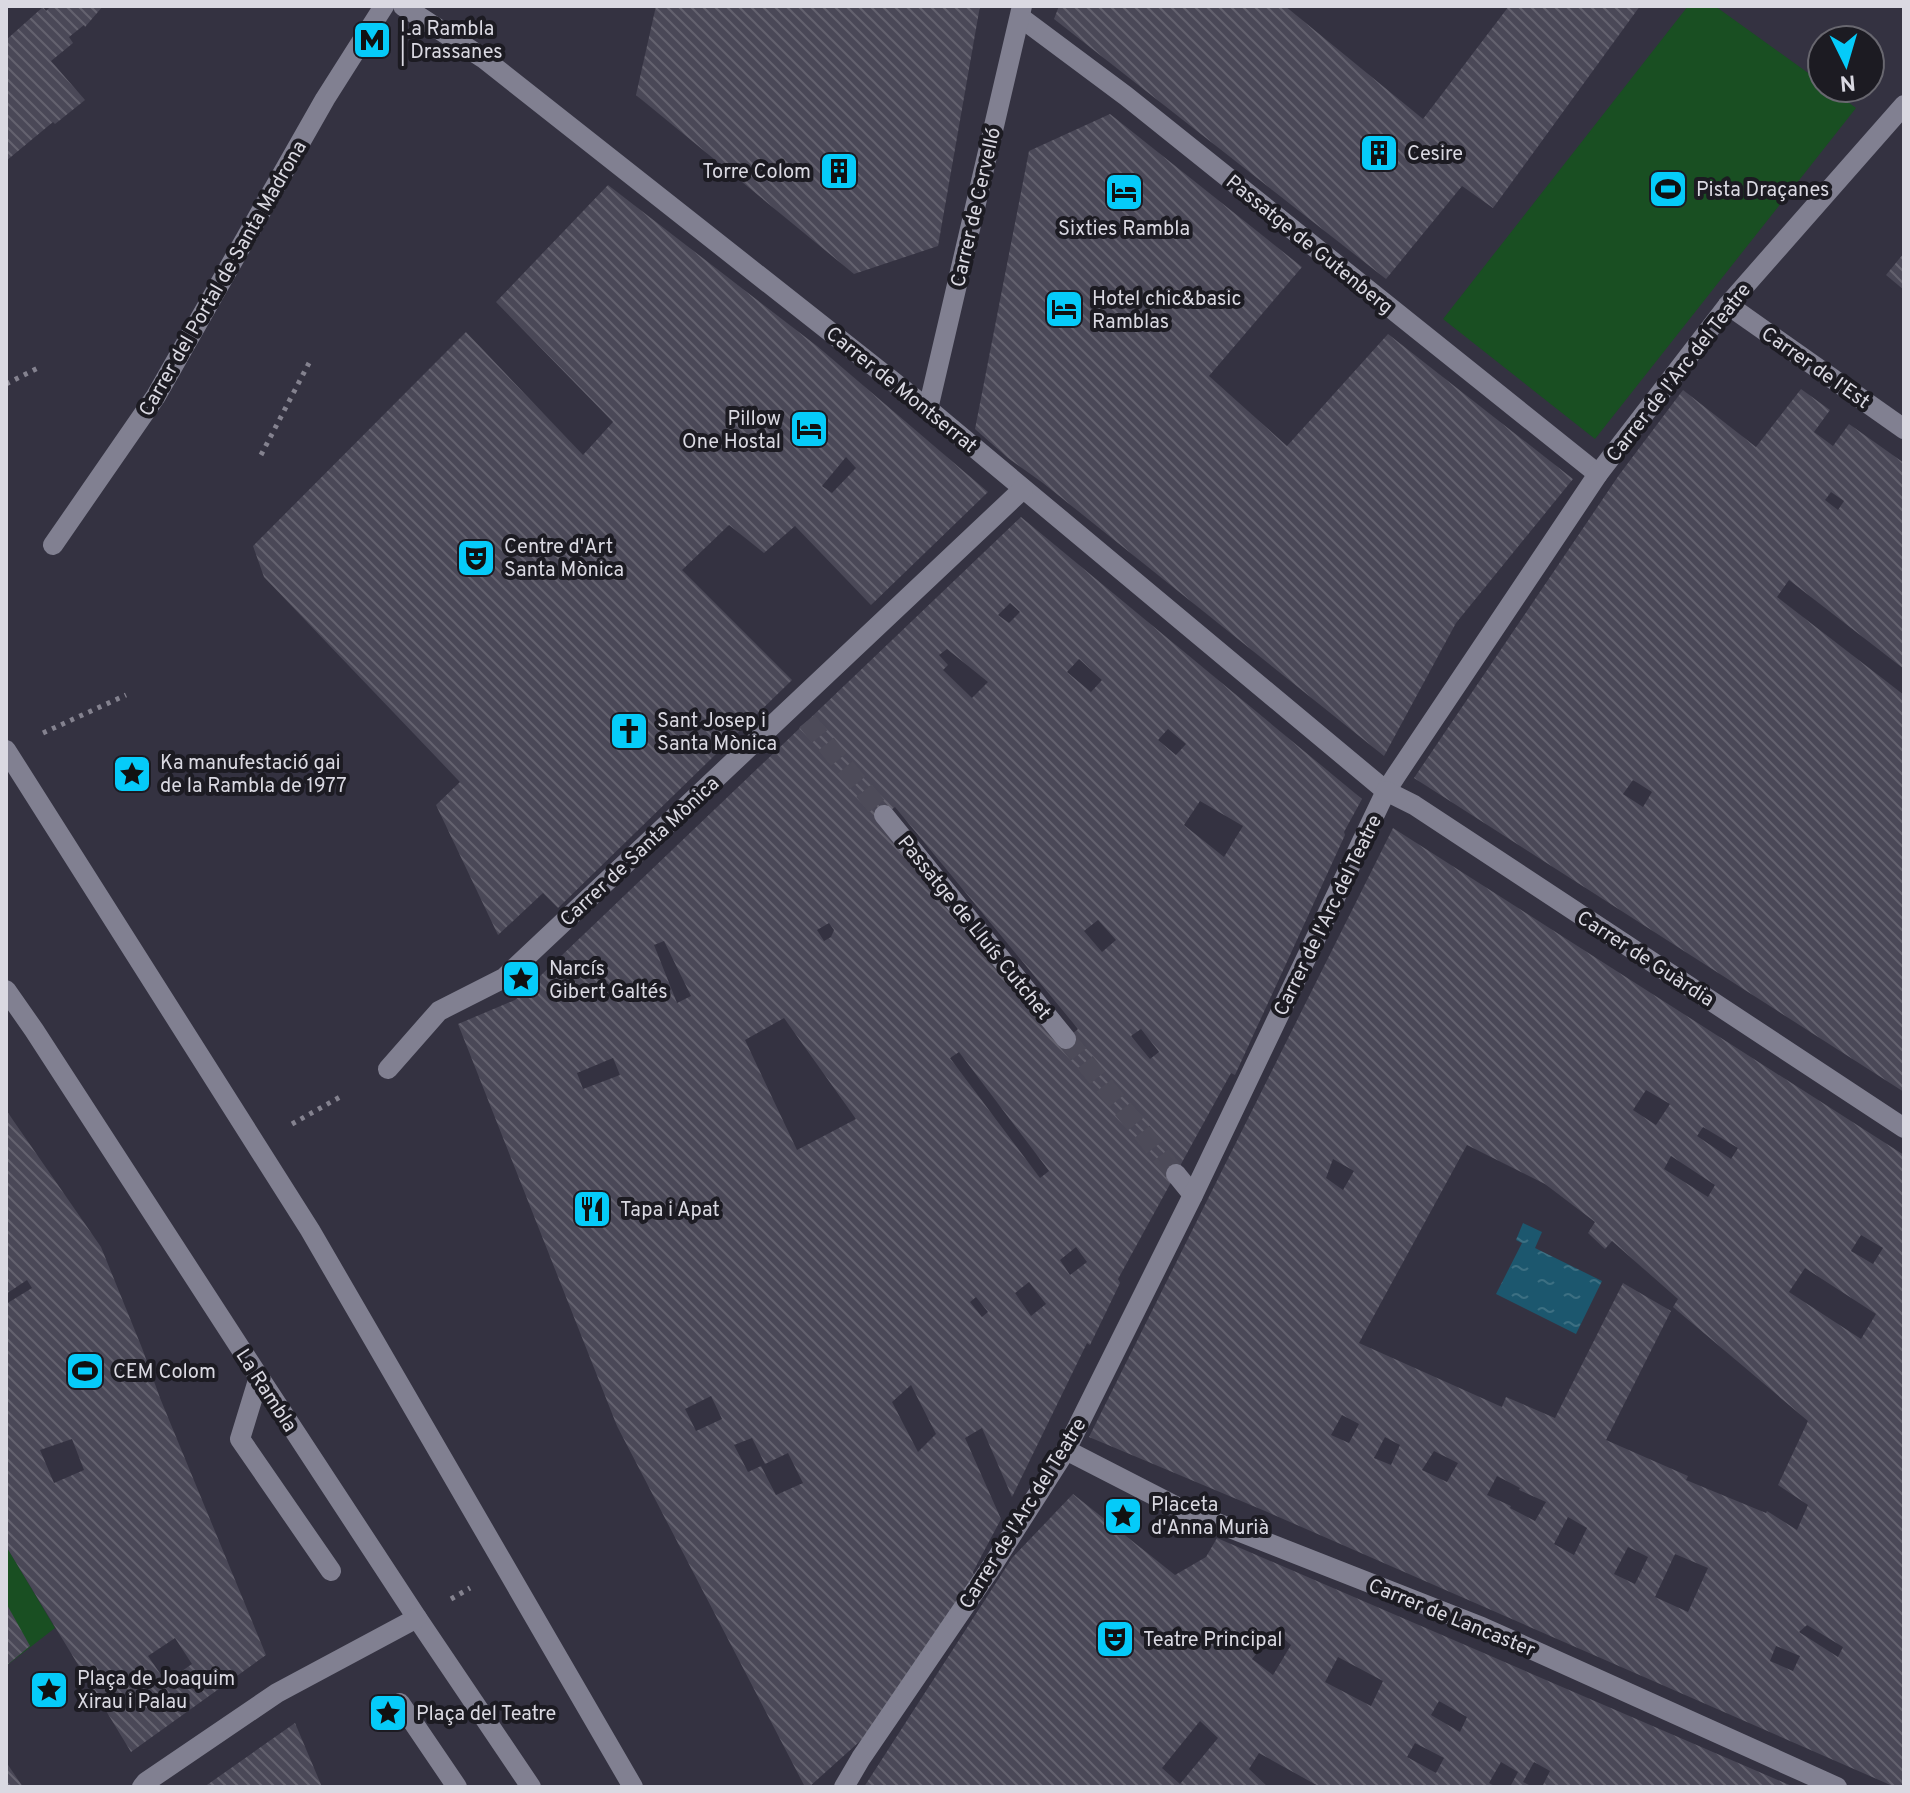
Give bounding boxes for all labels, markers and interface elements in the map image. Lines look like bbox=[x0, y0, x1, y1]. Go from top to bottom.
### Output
place label: La Rambla | Drassanes bbox=[400, 17, 503, 66]
metro station icon: La Rambla | Drassanes bbox=[351, 19, 393, 61]
north arrow bbox=[1806, 24, 1886, 104]
text: N bbox=[1838, 67, 1857, 96]
street label: Carrer de Cervelló bbox=[946, 125, 1008, 290]
building icon: Cesire bbox=[1358, 132, 1400, 174]
street label: Carrer del Portal de Santa Madrona bbox=[134, 136, 314, 422]
place label: Cesire bbox=[1407, 142, 1463, 168]
building icon: Torre Colom bbox=[818, 150, 860, 192]
place label: Torre Colom bbox=[702, 160, 811, 186]
sports icon: Pista Draçanes bbox=[1647, 168, 1689, 210]
street label: Passatge de Gutenberg bbox=[1220, 170, 1398, 321]
hotel icon: Sixties Rambla bbox=[1103, 171, 1145, 213]
place label: Pista Draçanes bbox=[1696, 178, 1829, 204]
place label: Sixties Rambla bbox=[1058, 217, 1190, 243]
street label: Carrer de l'Arc del Teatre bbox=[1601, 278, 1758, 468]
place label: Hotel chic&basic Ramblas bbox=[1092, 287, 1241, 336]
hotel icon: Hotel chic&basic Ramblas bbox=[1043, 288, 1085, 330]
street label: Carrer de Montserrat bbox=[820, 322, 982, 460]
street label: Carrer de l'Est bbox=[1756, 322, 1874, 416]
place label: Pillow One Hostal bbox=[682, 407, 781, 456]
hotel icon: Pillow One Hostal bbox=[788, 408, 830, 450]
place label: Centre d'Art Santa Mònica bbox=[504, 535, 624, 584]
theatre icon: Centre d'Art Santa Mònica bbox=[455, 537, 497, 579]
place label: Sant Josep i Santa Mònica bbox=[657, 709, 777, 758]
church icon: Sant Josep i Santa Mònica bbox=[608, 710, 650, 752]
place label: Ka manufestació gai de la Rambla de 1977 bbox=[160, 751, 347, 800]
place icon: Ka manufestació gai de la Rambla de 1977 bbox=[111, 753, 153, 795]
street label: Carrer de Santa Mònica bbox=[555, 772, 726, 933]
street label: Carrer de l'Arc del Teatre bbox=[1269, 811, 1389, 1021]
street label: Passatge de Lluís Cutchet bbox=[891, 831, 1056, 1026]
street label: Carrer de Guàrdia bbox=[1571, 906, 1719, 1014]
place label: Narcís Gibert Galtés bbox=[549, 957, 668, 1006]
place icon: Narcís Gibert Galtés bbox=[500, 958, 542, 1000]
restaurant icon: Tapa i Apat bbox=[571, 1188, 613, 1230]
place label: Tapa i Apat bbox=[620, 1198, 720, 1224]
street label: La Rambla bbox=[229, 1344, 302, 1438]
sports icon: CEM Colom bbox=[64, 1350, 106, 1392]
place label: CEM Colom bbox=[113, 1360, 216, 1386]
street label: Carrer de l'Arc del Teatre bbox=[954, 1414, 1093, 1614]
place label: Placeta d'Anna Murià bbox=[1151, 1493, 1269, 1542]
place icon: Placeta d'Anna Murià bbox=[1102, 1495, 1144, 1537]
street label: Carrer de Lancaster bbox=[1364, 1573, 1539, 1664]
theatre icon: Teatre Principal bbox=[1094, 1618, 1136, 1660]
place label: Teatre Principal bbox=[1143, 1628, 1283, 1654]
place label: Plaça de Joaquim Xirau i Palau bbox=[77, 1667, 235, 1716]
place icon: Plaça de Joaquim Xirau i Palau bbox=[28, 1669, 70, 1711]
place icon: Plaça del Teatre bbox=[367, 1692, 409, 1734]
place label: Plaça del Teatre bbox=[416, 1702, 556, 1728]

